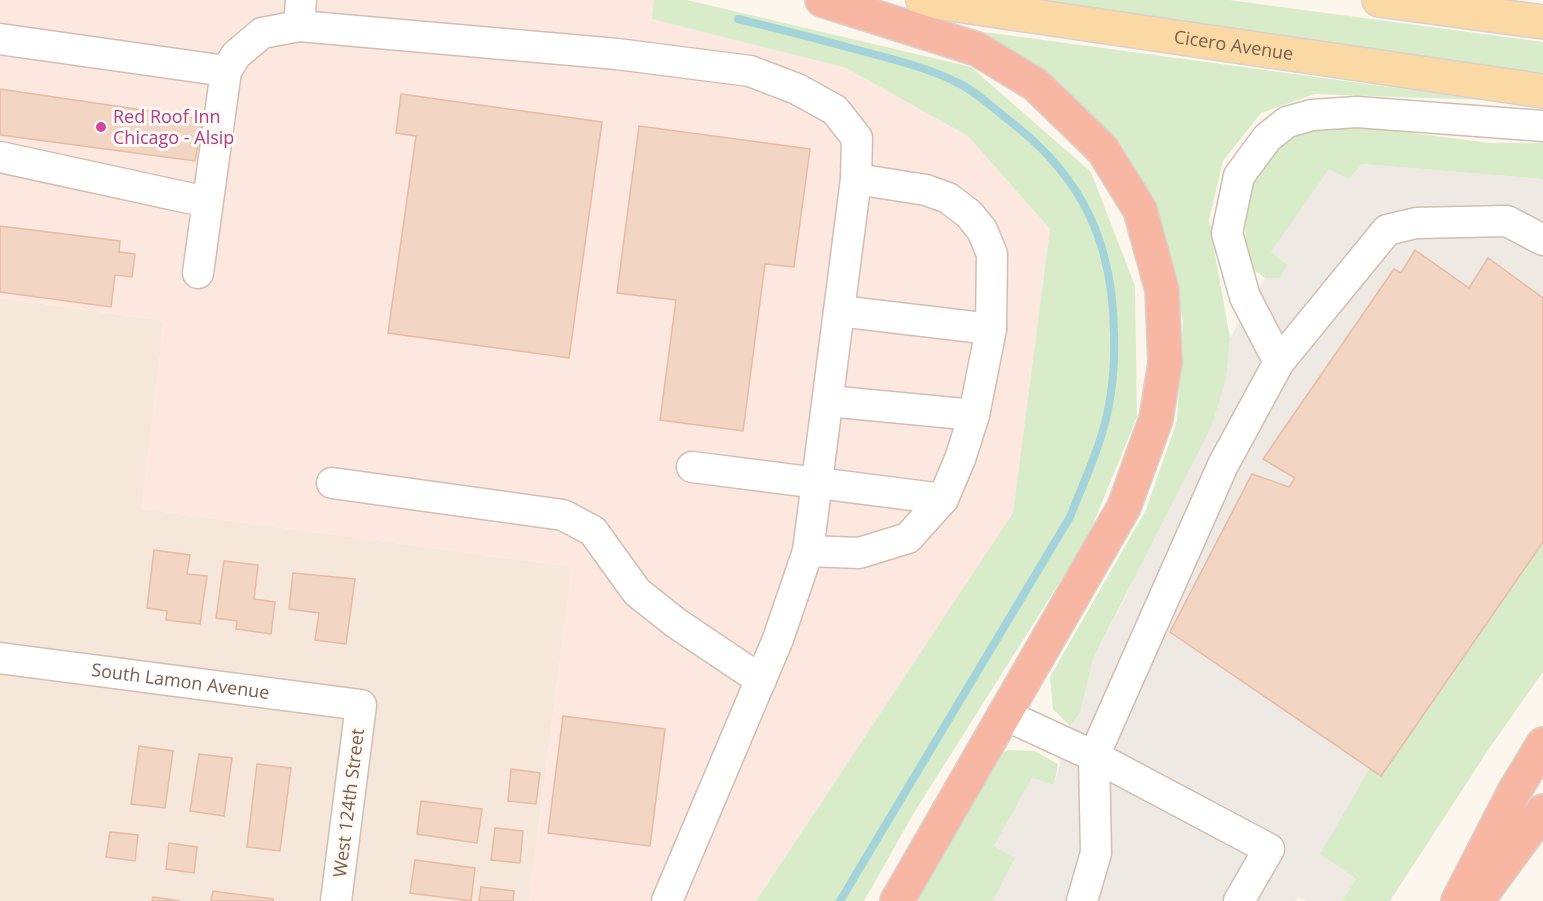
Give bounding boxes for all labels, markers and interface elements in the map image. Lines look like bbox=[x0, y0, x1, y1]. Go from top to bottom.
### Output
street label: Cicero Avenue bbox=[1173, 24, 1295, 65]
place label: Red Roof Inn Chicago - Alsip bbox=[113, 104, 234, 149]
marker: Red Roof Inn Chicago - Alsip bbox=[94, 120, 108, 134]
street label: South Lamon Avenue bbox=[90, 657, 271, 704]
street label: West 124th Street bbox=[327, 727, 369, 879]

